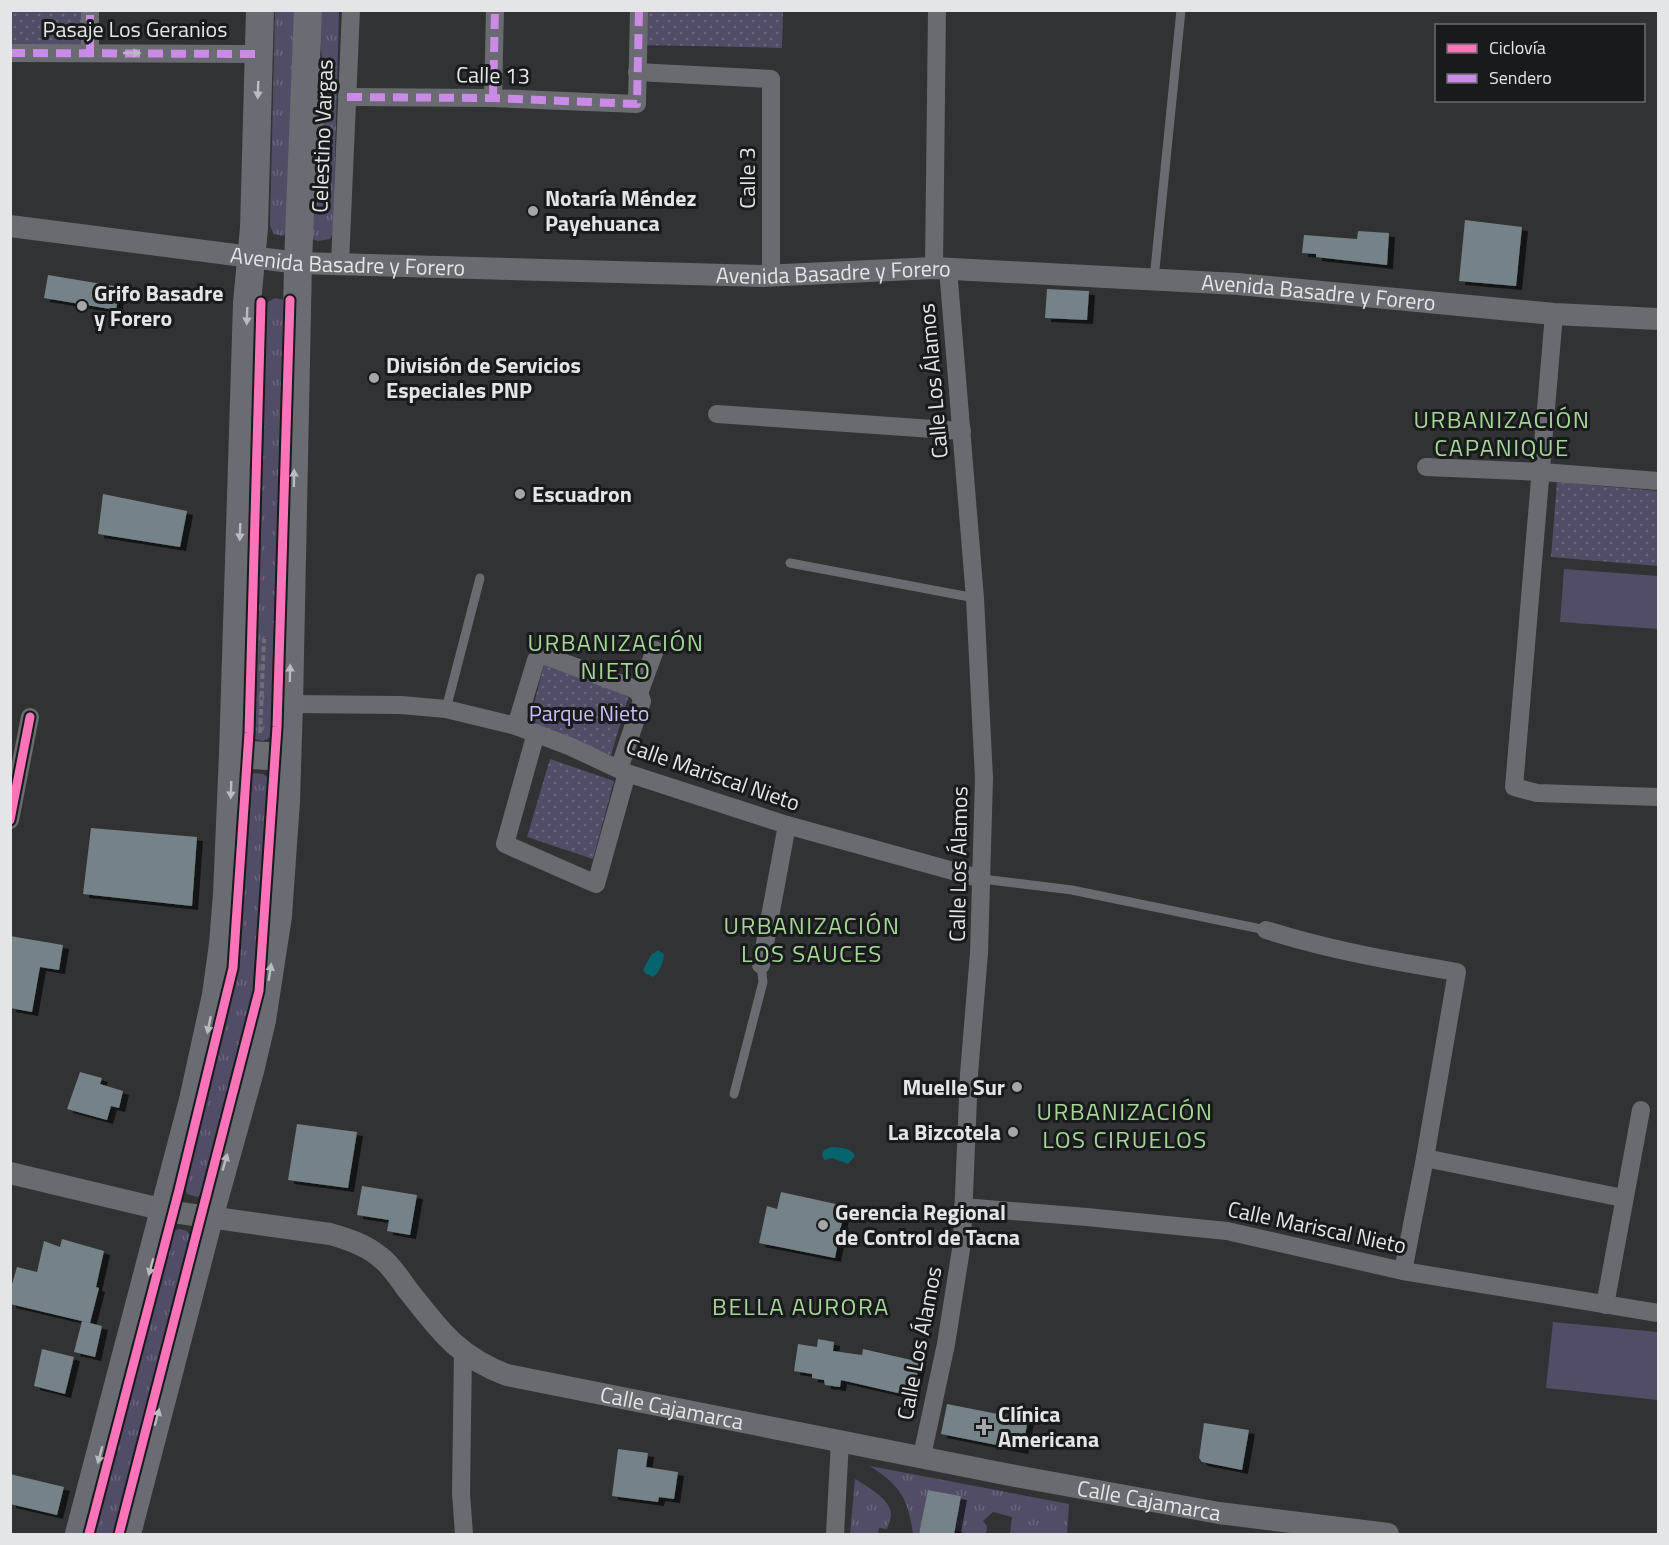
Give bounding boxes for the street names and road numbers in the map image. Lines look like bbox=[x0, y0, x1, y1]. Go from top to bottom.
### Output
street label: Pasaje Los Geranios bbox=[43, 12, 227, 46]
street label: Calle 13 bbox=[456, 57, 530, 93]
street label: Celestino Vargas bbox=[302, 59, 342, 213]
street label: Calle 3 bbox=[730, 147, 764, 209]
street label: Avenida Basadre y Forero bbox=[228, 237, 466, 285]
street label: Avenida Basadre y Forero bbox=[715, 251, 952, 293]
street label: Avenida Basadre y Forero bbox=[1200, 265, 1437, 320]
street label: Calle Los Álamos bbox=[909, 302, 957, 460]
street label: Calle Mariscal Nieto bbox=[621, 728, 805, 820]
street label: Calle Los Álamos bbox=[940, 786, 976, 942]
street label: Calle Mariscal Nieto bbox=[1225, 1191, 1409, 1263]
street label: Calle Los Álamos bbox=[887, 1263, 951, 1423]
street label: Calle Cajamarca bbox=[597, 1377, 747, 1439]
street label: Calle Cajamarca bbox=[1075, 1471, 1224, 1530]

